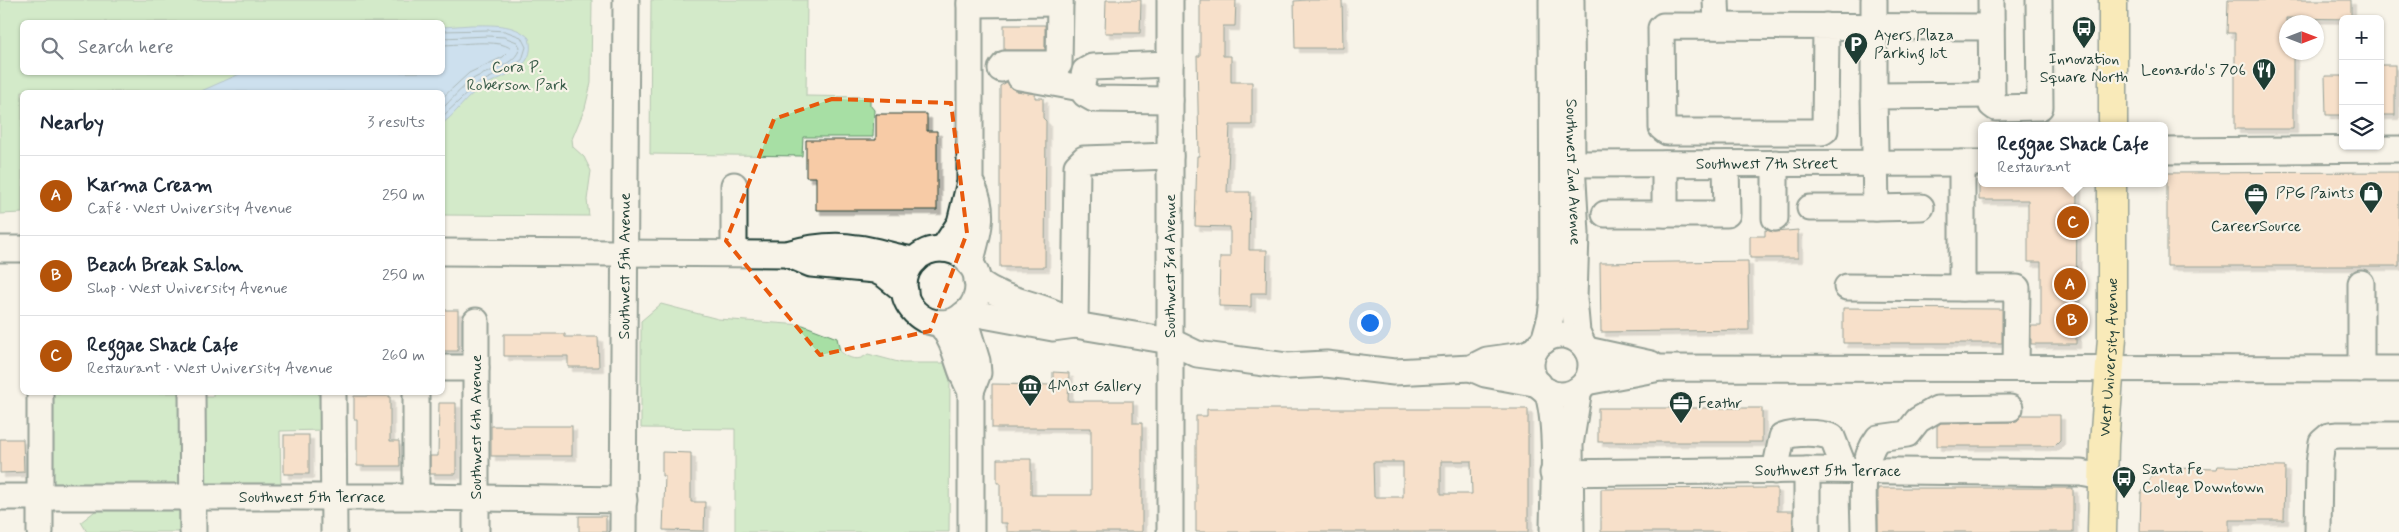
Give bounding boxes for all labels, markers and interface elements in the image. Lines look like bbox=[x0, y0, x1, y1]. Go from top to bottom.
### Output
bus stop icon: Innovation Square North bbox=[2071, 15, 2097, 49]
north arrow bbox=[2279, 15, 2324, 60]
map controls bbox=[2339, 15, 2384, 150]
button: + bbox=[2339, 15, 2384, 60]
search box bbox=[20, 20, 445, 75]
place label: Ayers Plaza Parking lot bbox=[1874, 25, 1954, 65]
parking icon: Ayers Plaza Parking lot bbox=[1843, 31, 1869, 65]
icon: search bbox=[38, 34, 66, 62]
text: Search here bbox=[78, 35, 174, 60]
place label: Innovation Square North bbox=[2040, 49, 2128, 88]
park label: Cora P. Roberson Park bbox=[466, 57, 568, 96]
restaurant icon: Leonardo's 706 bbox=[2251, 57, 2277, 91]
place label: Leonardo's 706 bbox=[2141, 60, 2246, 81]
button: − bbox=[2339, 60, 2384, 105]
street label: Southwest 2nd Avenue bbox=[1561, 99, 1587, 246]
button: layers bbox=[2339, 105, 2384, 150]
text: Nearby bbox=[40, 109, 104, 137]
text: 3 results bbox=[367, 112, 425, 133]
popup bbox=[1978, 122, 2168, 187]
text: Reggae Shack Cafe bbox=[1997, 132, 2149, 157]
street label: Southwest 7th Street bbox=[1696, 153, 1839, 174]
text: Restaurant bbox=[1997, 157, 2072, 178]
text: Karma Cream bbox=[87, 173, 213, 198]
shop icon: PPG Paints bbox=[2358, 180, 2384, 214]
office icon: CareerSource bbox=[2243, 182, 2269, 216]
place label: PPG Paints bbox=[2276, 183, 2354, 204]
text: A bbox=[51, 185, 61, 206]
text: 250 m bbox=[382, 185, 425, 206]
street label: Southwest 5th Avenue bbox=[614, 192, 635, 339]
street label: Southwest 3rd Avenue bbox=[1160, 194, 1181, 338]
text: Café · West University Avenue bbox=[87, 198, 292, 219]
pin: C bbox=[2057, 203, 2089, 241]
place label: CareerSource bbox=[2211, 216, 2302, 237]
text: Beach Break Salon bbox=[87, 253, 243, 278]
text: B bbox=[51, 265, 61, 286]
text: 250 m bbox=[382, 265, 425, 286]
pin: A bbox=[2054, 265, 2086, 303]
text: Shop · West University Avenue bbox=[87, 278, 288, 299]
street label: West University Avenue bbox=[2094, 278, 2123, 437]
pin: B bbox=[2056, 301, 2088, 339]
your location bbox=[1357, 310, 1383, 336]
text: Reggae Shack Cafe bbox=[87, 333, 238, 358]
text: C bbox=[50, 345, 62, 366]
text: 260 m bbox=[382, 345, 425, 366]
street label: Southwest 6th Avenue bbox=[466, 354, 487, 500]
text: Restaurant · West University Avenue bbox=[87, 358, 333, 379]
museum icon: 4Most Gallery bbox=[1017, 373, 1043, 407]
place label: 4Most Gallery bbox=[1048, 376, 1141, 397]
office icon: Feathr bbox=[1668, 390, 1694, 424]
place label: Feathr bbox=[1698, 393, 1743, 414]
street label: Southwest 5th Terrace bbox=[1755, 459, 1902, 482]
place label: Santa Fe College Downtown bbox=[2142, 459, 2264, 498]
bus stop icon: Santa Fe College Downtown bbox=[2111, 465, 2137, 499]
street label: Southwest 5th Terrace bbox=[239, 487, 386, 508]

